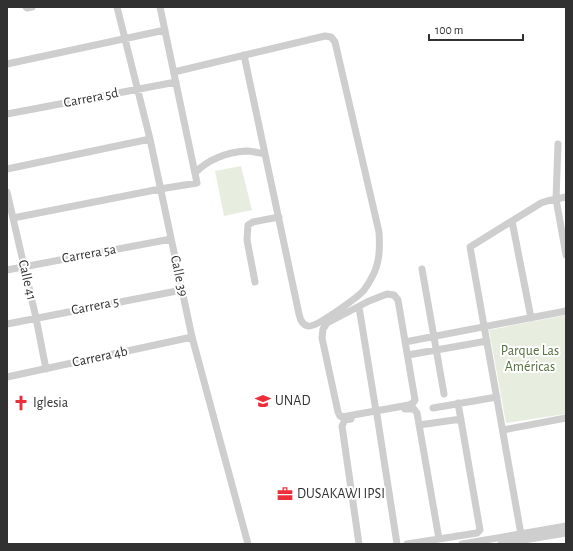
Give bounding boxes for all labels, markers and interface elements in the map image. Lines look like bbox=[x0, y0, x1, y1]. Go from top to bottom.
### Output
scale bar bbox=[429, 16, 523, 42]
text: 100 m bbox=[435, 24, 463, 36]
street label: Carrera 5d bbox=[62, 86, 120, 110]
street label: Carrera 5a bbox=[61, 242, 118, 266]
street label: Calle 39 bbox=[168, 254, 190, 298]
street label: Calle 41 bbox=[16, 258, 38, 302]
street label: Carrera 5 bbox=[70, 295, 120, 317]
street label: Carrera 4b bbox=[71, 344, 129, 370]
park label: Parque Las Américas bbox=[501, 344, 559, 374]
school or university icon: UNAD bbox=[254, 392, 272, 410]
church icon: Iglesia bbox=[12, 394, 30, 412]
place label: UNAD bbox=[275, 394, 310, 408]
place label: Iglesia bbox=[33, 396, 69, 410]
office icon: DUSAKAWI IPSI bbox=[276, 485, 294, 503]
place label: DUSAKAWI IPSI bbox=[297, 487, 385, 501]

